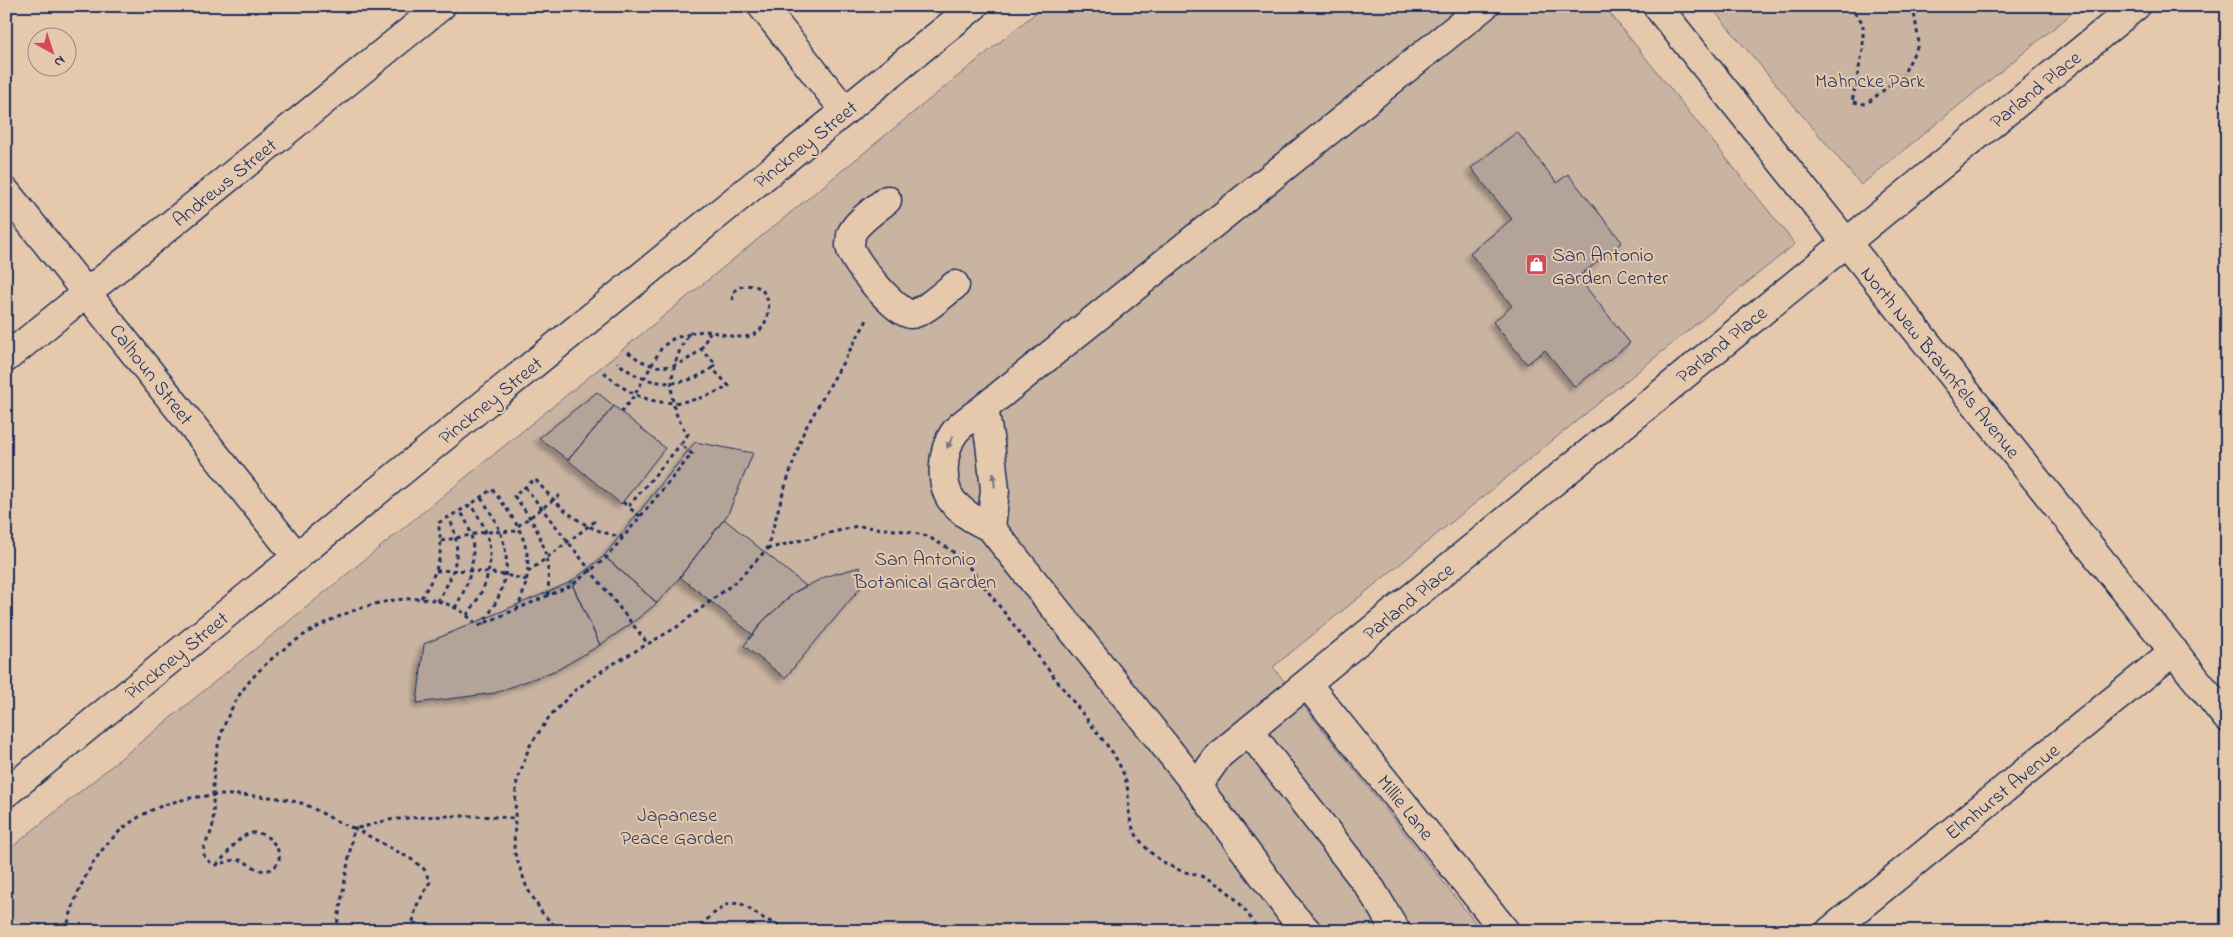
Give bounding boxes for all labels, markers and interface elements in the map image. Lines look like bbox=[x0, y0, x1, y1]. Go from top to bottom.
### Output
north arrow bbox=[28, 28, 78, 78]
street label: Parland Place bbox=[1985, 45, 2088, 137]
text: N bbox=[49, 50, 70, 72]
park label: Mahncke Park bbox=[1815, 68, 1925, 97]
street label: Pinckney Street bbox=[748, 95, 865, 197]
street label: Andrews Street bbox=[167, 132, 284, 235]
place label: San Antonio Garden Center bbox=[1552, 242, 1669, 294]
shop icon: San Antonio Garden Center bbox=[1524, 253, 1548, 277]
street label: North New Braunfels Avenue bbox=[1852, 261, 2026, 466]
street label: Parland Place bbox=[1671, 300, 1774, 392]
street label: Calhoun Street bbox=[101, 319, 199, 433]
street label: Pinckney Street bbox=[433, 351, 550, 453]
one-way arrow bbox=[946, 435, 954, 449]
one-way arrow bbox=[990, 471, 998, 487]
park label: San Antonio Botanical Garden bbox=[853, 546, 996, 598]
street label: Parland Place bbox=[1358, 557, 1461, 649]
street label: Pinckney Street bbox=[119, 606, 236, 708]
street label: Elmhurst Avenue bbox=[1940, 738, 2067, 848]
street label: Millie Lane bbox=[1369, 770, 1440, 848]
park label: Japanese Peace Garden bbox=[621, 802, 733, 854]

